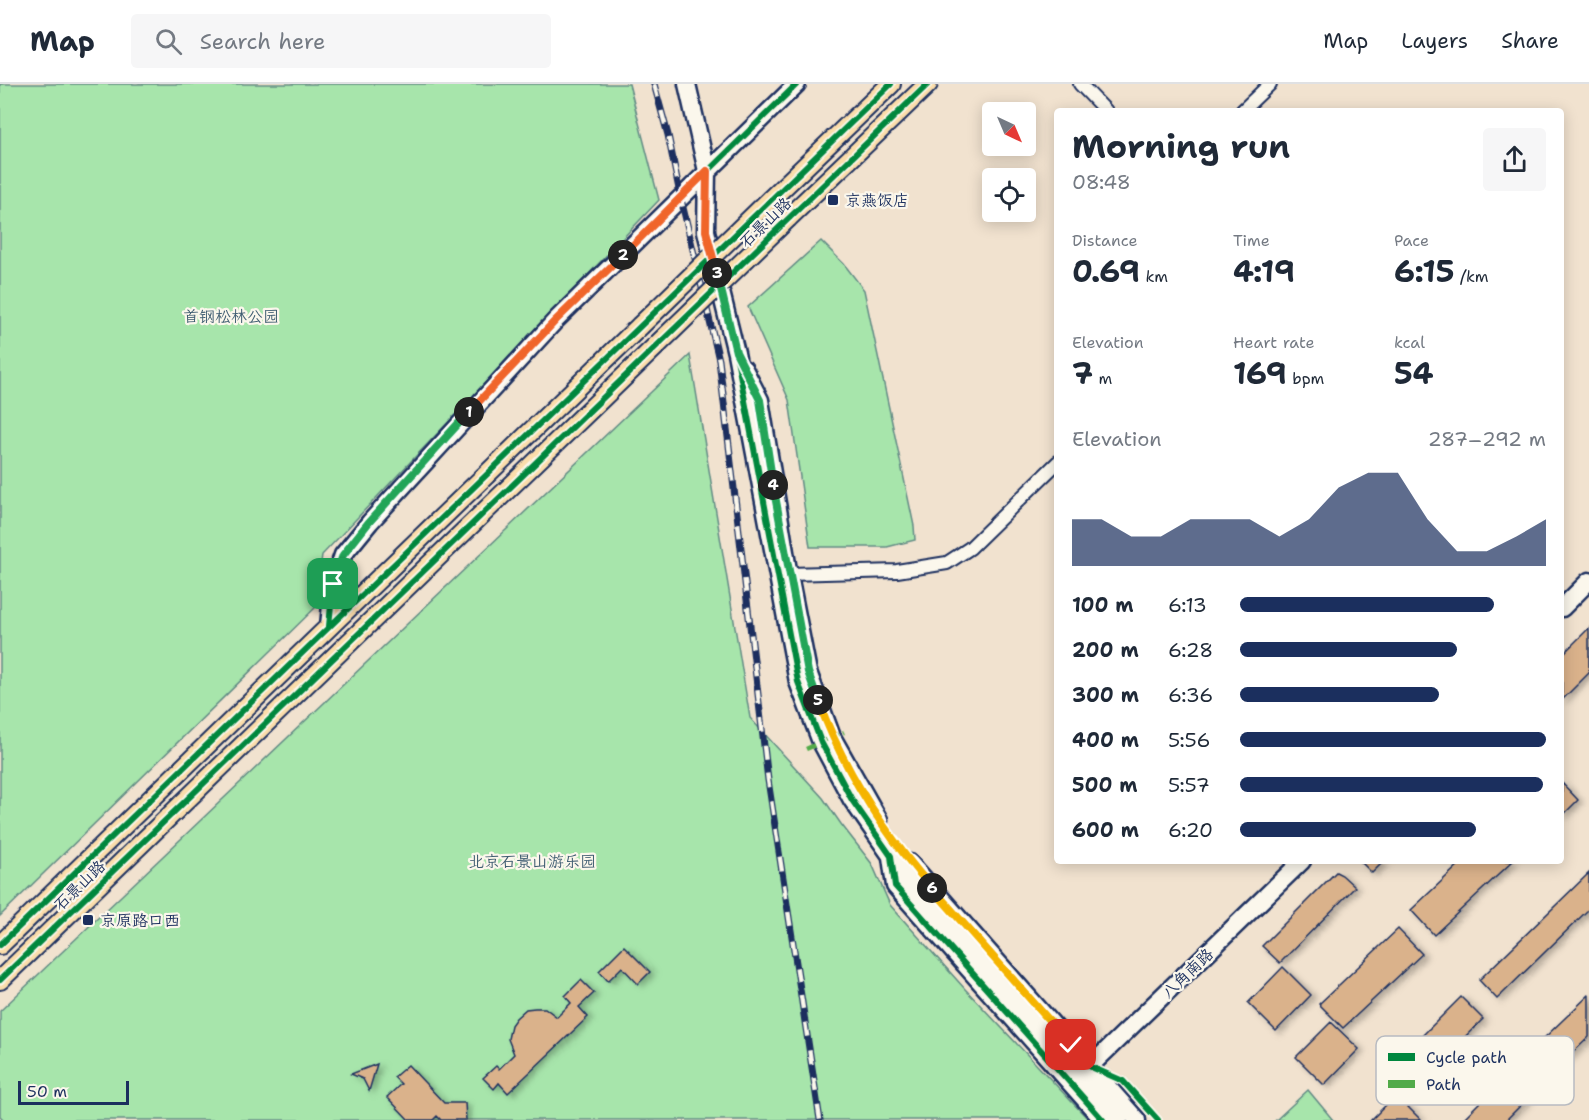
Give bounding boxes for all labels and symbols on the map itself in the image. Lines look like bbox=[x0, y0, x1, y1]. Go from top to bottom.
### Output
north arrow bbox=[982, 102, 1036, 156]
place label: 京燕饭店 bbox=[845, 190, 909, 211]
street label: 石景山路 bbox=[735, 193, 796, 252]
marker: 京燕饭店 bbox=[826, 193, 840, 207]
pin: 2 bbox=[608, 240, 638, 270]
pin: 3 bbox=[702, 258, 732, 288]
park label: 首钢松林公园 bbox=[183, 306, 279, 327]
pin: 1 bbox=[454, 397, 484, 427]
pin: 4 bbox=[758, 470, 788, 500]
pin bbox=[307, 558, 358, 609]
pin: 5 bbox=[803, 685, 833, 715]
park label: 北京石景山游乐园 bbox=[468, 851, 596, 872]
street label: 石景山路 bbox=[49, 856, 110, 915]
pin: 6 bbox=[917, 873, 947, 903]
place label: 京原路口西 bbox=[100, 910, 180, 931]
marker: 京原路口西 bbox=[81, 913, 95, 927]
street label: 八角南路 bbox=[1157, 944, 1218, 1003]
pin bbox=[1045, 1019, 1096, 1070]
legend bbox=[1376, 1036, 1574, 1105]
text: Cycle path bbox=[1426, 1047, 1507, 1068]
text: Path bbox=[1426, 1074, 1461, 1095]
scale bar bbox=[18, 1078, 129, 1106]

